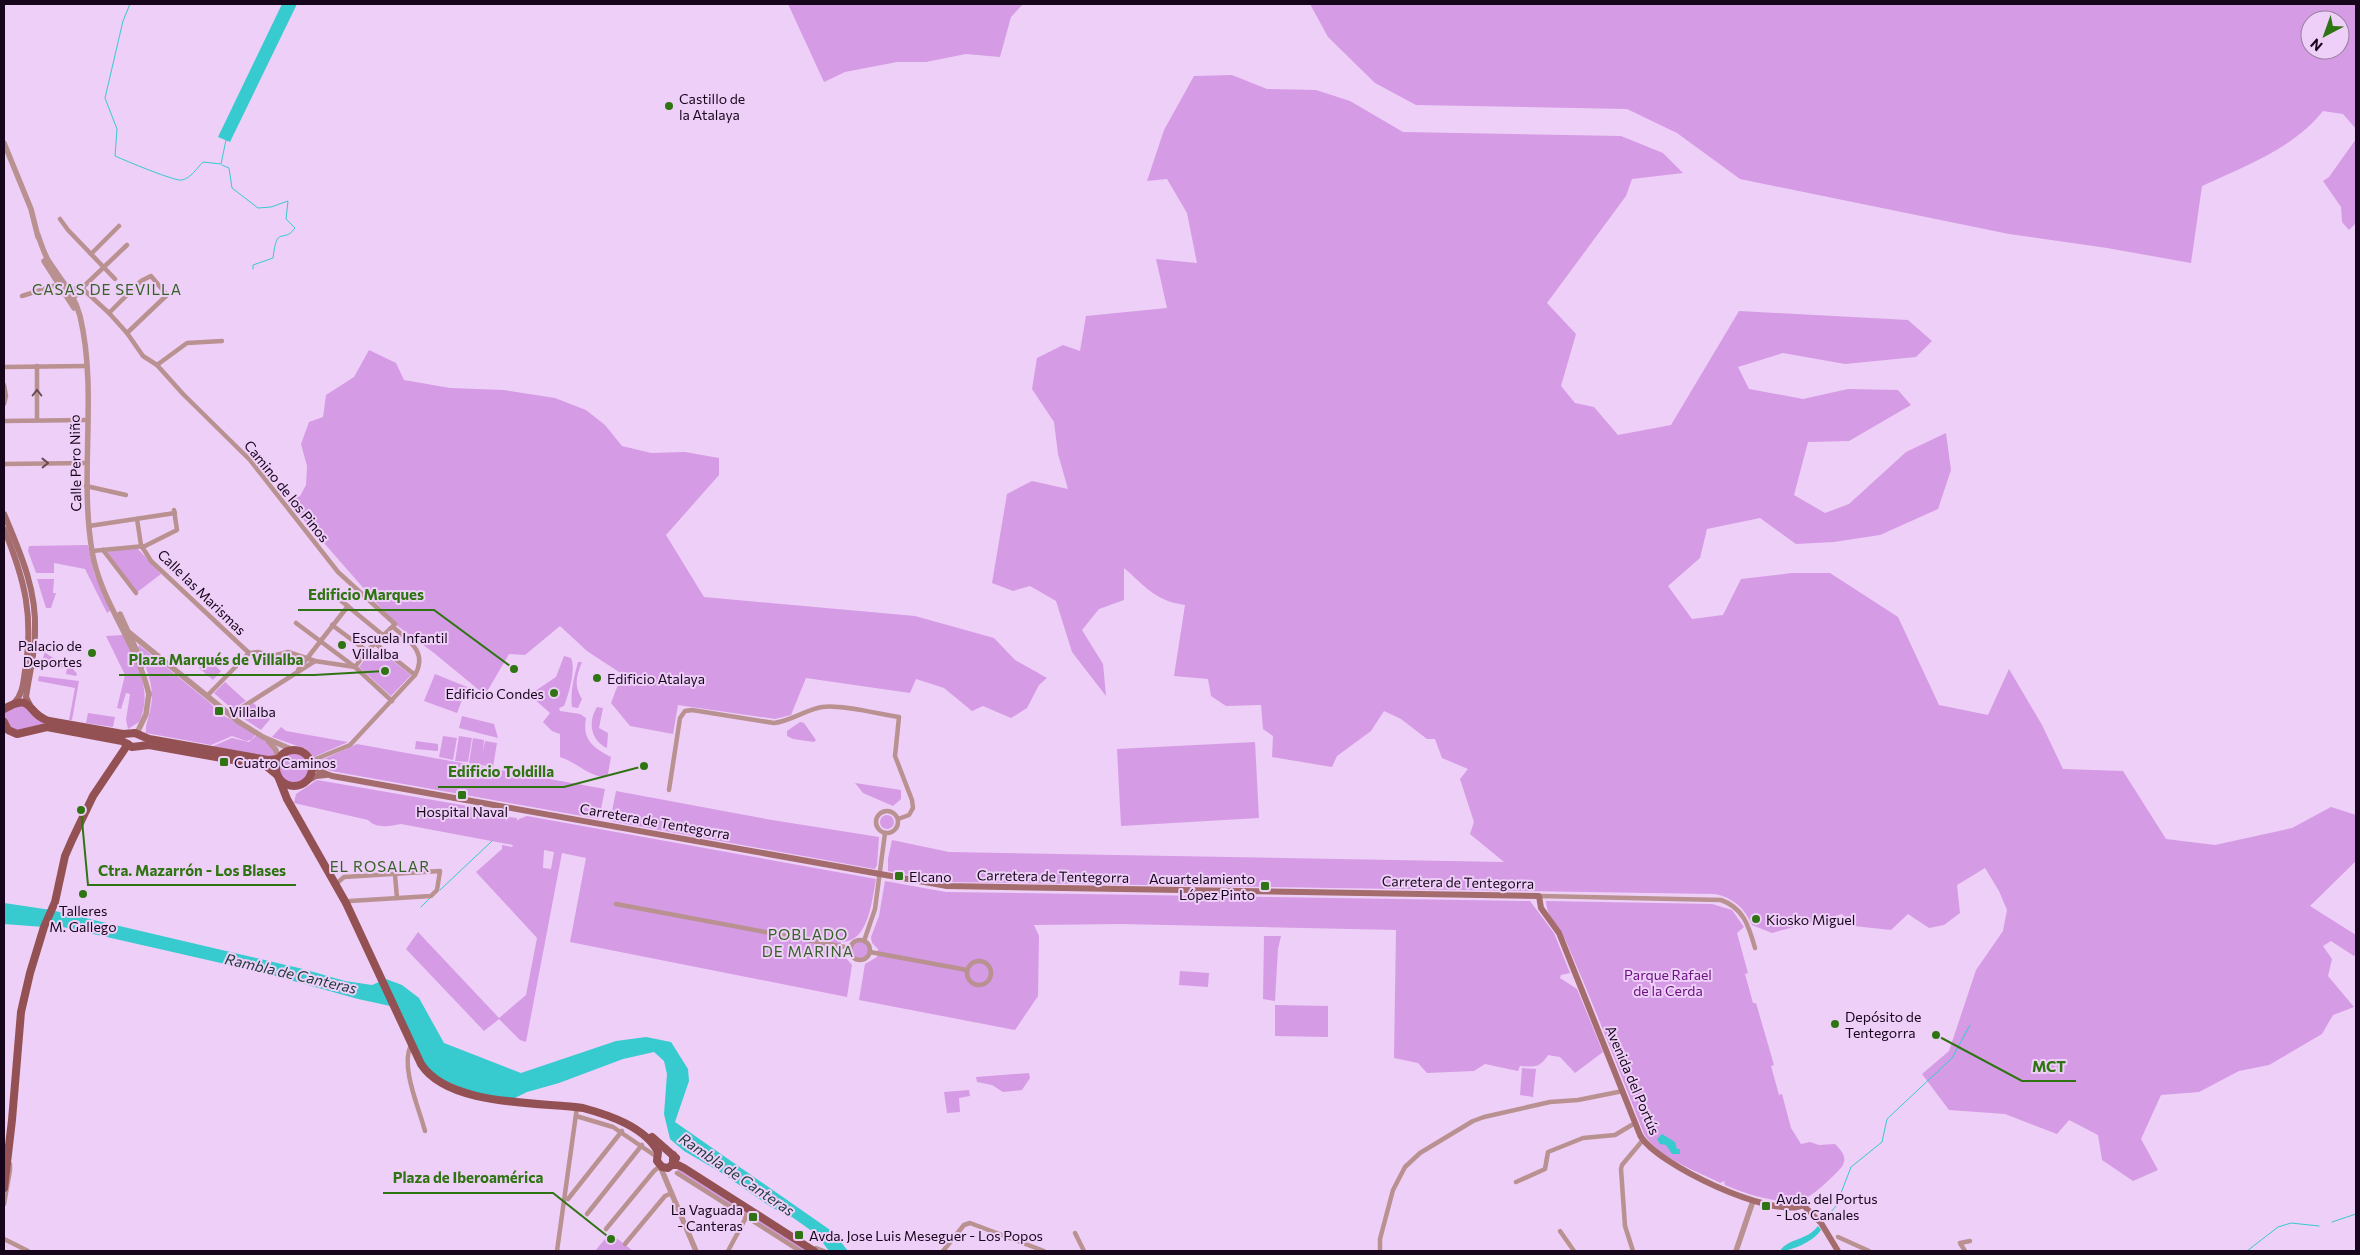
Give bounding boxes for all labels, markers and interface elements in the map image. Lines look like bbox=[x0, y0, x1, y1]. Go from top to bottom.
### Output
north arrow bbox=[2300, 10, 2350, 60]
text: N bbox=[2307, 35, 2326, 55]
place label: Castillo de la Atalaya bbox=[679, 90, 745, 123]
marker: Castillo de la Atalaya bbox=[663, 100, 675, 112]
district label: CASAS DE SEVILLA bbox=[32, 280, 182, 298]
one-way arrow bbox=[32, 389, 42, 396]
street label: Calle Pero Niño bbox=[66, 414, 84, 512]
street label: Camino de los Pinos bbox=[241, 437, 333, 545]
one-way arrow bbox=[42, 458, 49, 468]
street label: Calle las Marismas bbox=[154, 546, 250, 638]
callout: Edificio Marques bbox=[298, 580, 434, 610]
text: Edificio Marques bbox=[308, 585, 424, 603]
place label: Escuela Infantil Villalba bbox=[352, 629, 448, 662]
place label: Palacio de Deportes bbox=[18, 637, 82, 670]
marker: Escuela Infantil Villalba bbox=[336, 639, 348, 651]
callout: Plaza Marqués de Villalba bbox=[119, 645, 314, 675]
marker: Palacio de Deportes bbox=[86, 647, 98, 659]
text: Plaza Marqués de Villalba bbox=[129, 650, 304, 668]
place label: Edificio Atalaya bbox=[607, 670, 705, 687]
marker: Edificio Atalaya bbox=[591, 672, 603, 684]
place label: Edificio Condes bbox=[445, 685, 544, 702]
marker: Edificio Condes bbox=[548, 687, 560, 699]
place label: Villalba bbox=[229, 703, 276, 720]
marker: Villalba bbox=[213, 705, 225, 717]
place label: Cuatro Caminos bbox=[234, 754, 336, 771]
marker: Cuatro Caminos bbox=[218, 756, 230, 768]
callout: Edificio Toldilla bbox=[438, 757, 564, 787]
text: Edificio Toldilla bbox=[448, 762, 554, 780]
marker: Hospital Naval bbox=[456, 789, 468, 801]
street label: Carretera de Tentegorra bbox=[579, 799, 731, 843]
place label: Hospital Naval bbox=[416, 803, 508, 820]
callout: Ctra. Mazarrón - Los Blases bbox=[88, 855, 296, 885]
district label: EL ROSALAR bbox=[330, 857, 430, 875]
text: Ctra. Mazarrón - Los Blases bbox=[98, 861, 286, 879]
street label: Carretera de Tentegorra bbox=[977, 866, 1129, 886]
place label: Elcano bbox=[909, 868, 952, 885]
marker: Elcano bbox=[893, 870, 905, 882]
place label: Acuartelamiento López Pinto bbox=[1149, 870, 1255, 903]
street label: Carretera de Tentegorra bbox=[1382, 872, 1534, 892]
marker: Acuartelamiento López Pinto bbox=[1259, 880, 1271, 892]
marker: Talleres M. Gallego bbox=[77, 888, 89, 900]
place label: Talleres M. Gallego bbox=[49, 902, 117, 935]
place label: Kiosko Miguel bbox=[1766, 911, 1855, 928]
marker: Kiosko Miguel bbox=[1750, 913, 1762, 925]
district label: POBLADO DE MARINA bbox=[762, 925, 854, 960]
water label: Rambla de Canteras bbox=[223, 949, 359, 997]
park label: Parque Rafael de la Cerda bbox=[1624, 966, 1712, 999]
place label: Depósito de Tentegorra bbox=[1845, 1008, 1921, 1041]
marker: Depósito de Tentegorra bbox=[1829, 1018, 1841, 1030]
street label: Avenida del Portús bbox=[1602, 1023, 1664, 1137]
callout: MCT bbox=[2022, 1051, 2076, 1081]
text: MCT bbox=[2032, 1057, 2066, 1075]
water label: Rambla de Canteras bbox=[676, 1129, 798, 1219]
callout: Plaza de Iberoamérica bbox=[383, 1163, 553, 1193]
text: Plaza de Iberoamérica bbox=[393, 1168, 543, 1186]
place label: Avda. del Portus - Los Canales bbox=[1776, 1190, 1878, 1223]
marker: Avda. del Portus - Los Canales bbox=[1760, 1200, 1772, 1212]
place label: La Vaguada - Canteras bbox=[671, 1201, 743, 1234]
marker: La Vaguada - Canteras bbox=[747, 1211, 759, 1223]
place label: Avda. Jose Luis Meseguer - Los Popos bbox=[809, 1227, 1043, 1244]
marker: Avda. Jose Luis Meseguer - Los Popos bbox=[793, 1229, 805, 1241]

